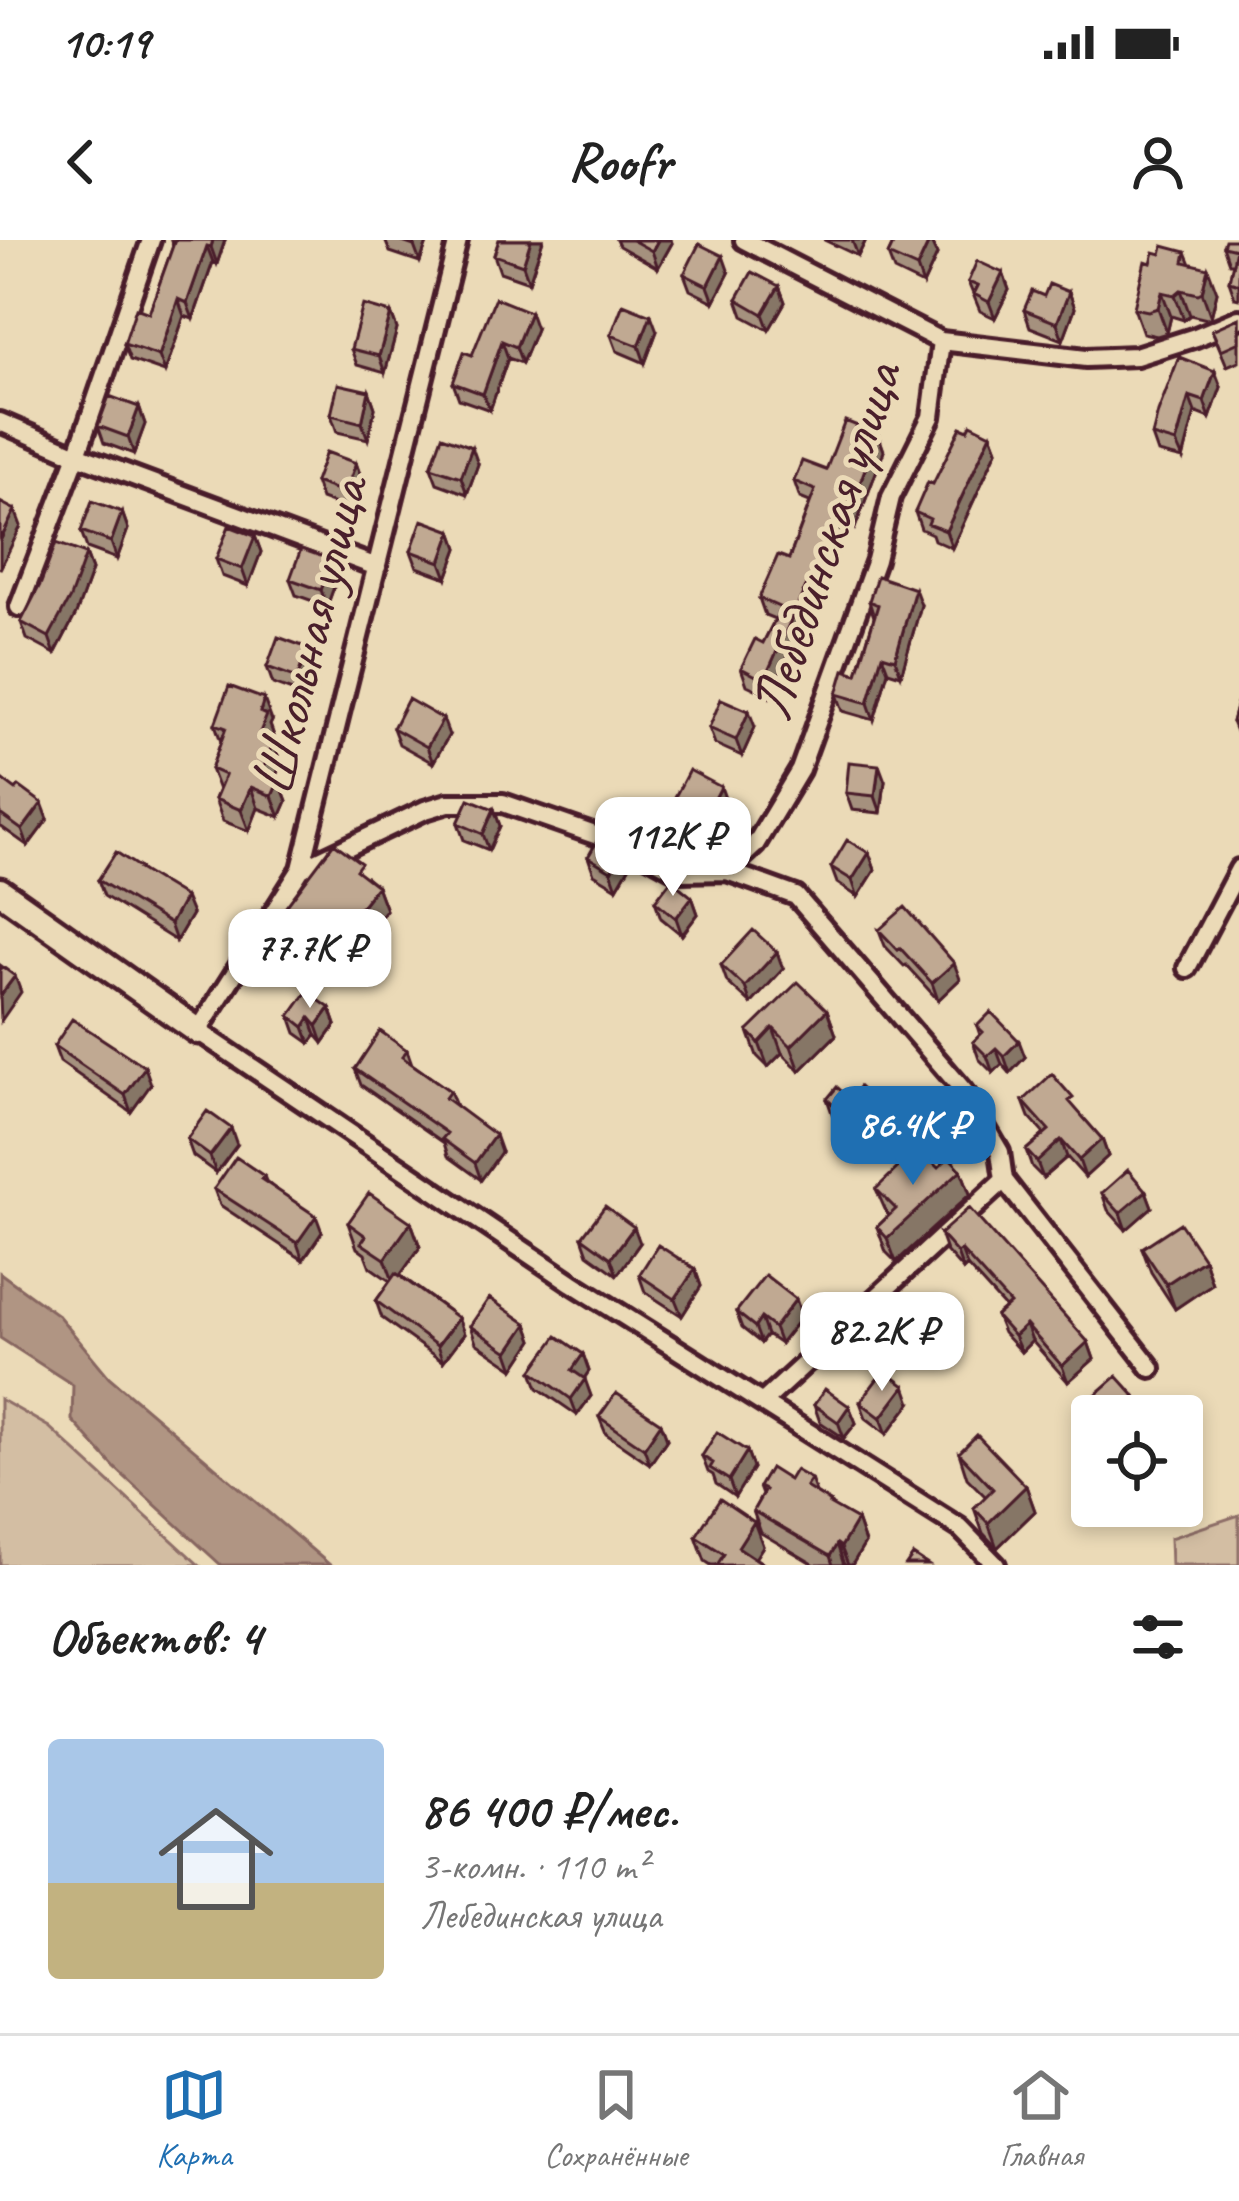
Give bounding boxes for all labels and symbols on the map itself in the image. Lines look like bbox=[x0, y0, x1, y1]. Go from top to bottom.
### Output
street label: Лебединская улица bbox=[731, 349, 920, 729]
street label: Школьная улица bbox=[233, 464, 386, 802]
pin: 112K ₽ bbox=[575, 797, 771, 899]
pin: 77.7K ₽ bbox=[199, 909, 421, 1011]
pin: 86.4K ₽ bbox=[802, 1086, 1024, 1188]
pin: 82.2K ₽ bbox=[771, 1292, 993, 1394]

